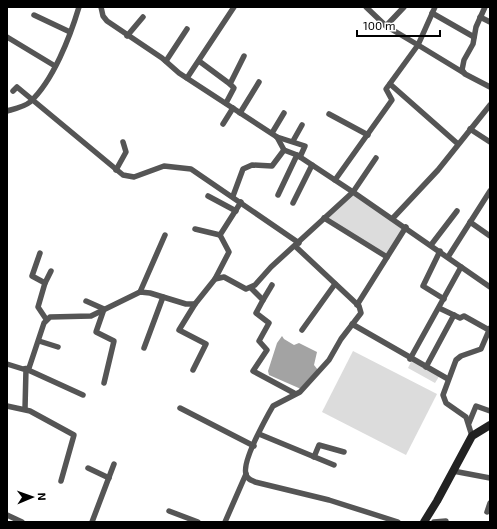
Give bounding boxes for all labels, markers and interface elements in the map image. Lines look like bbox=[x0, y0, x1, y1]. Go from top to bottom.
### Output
scale bar bbox=[357, 12, 440, 38]
text: 100 m bbox=[363, 18, 395, 32]
north arrow bbox=[12, 477, 52, 517]
text: N bbox=[36, 492, 49, 501]

